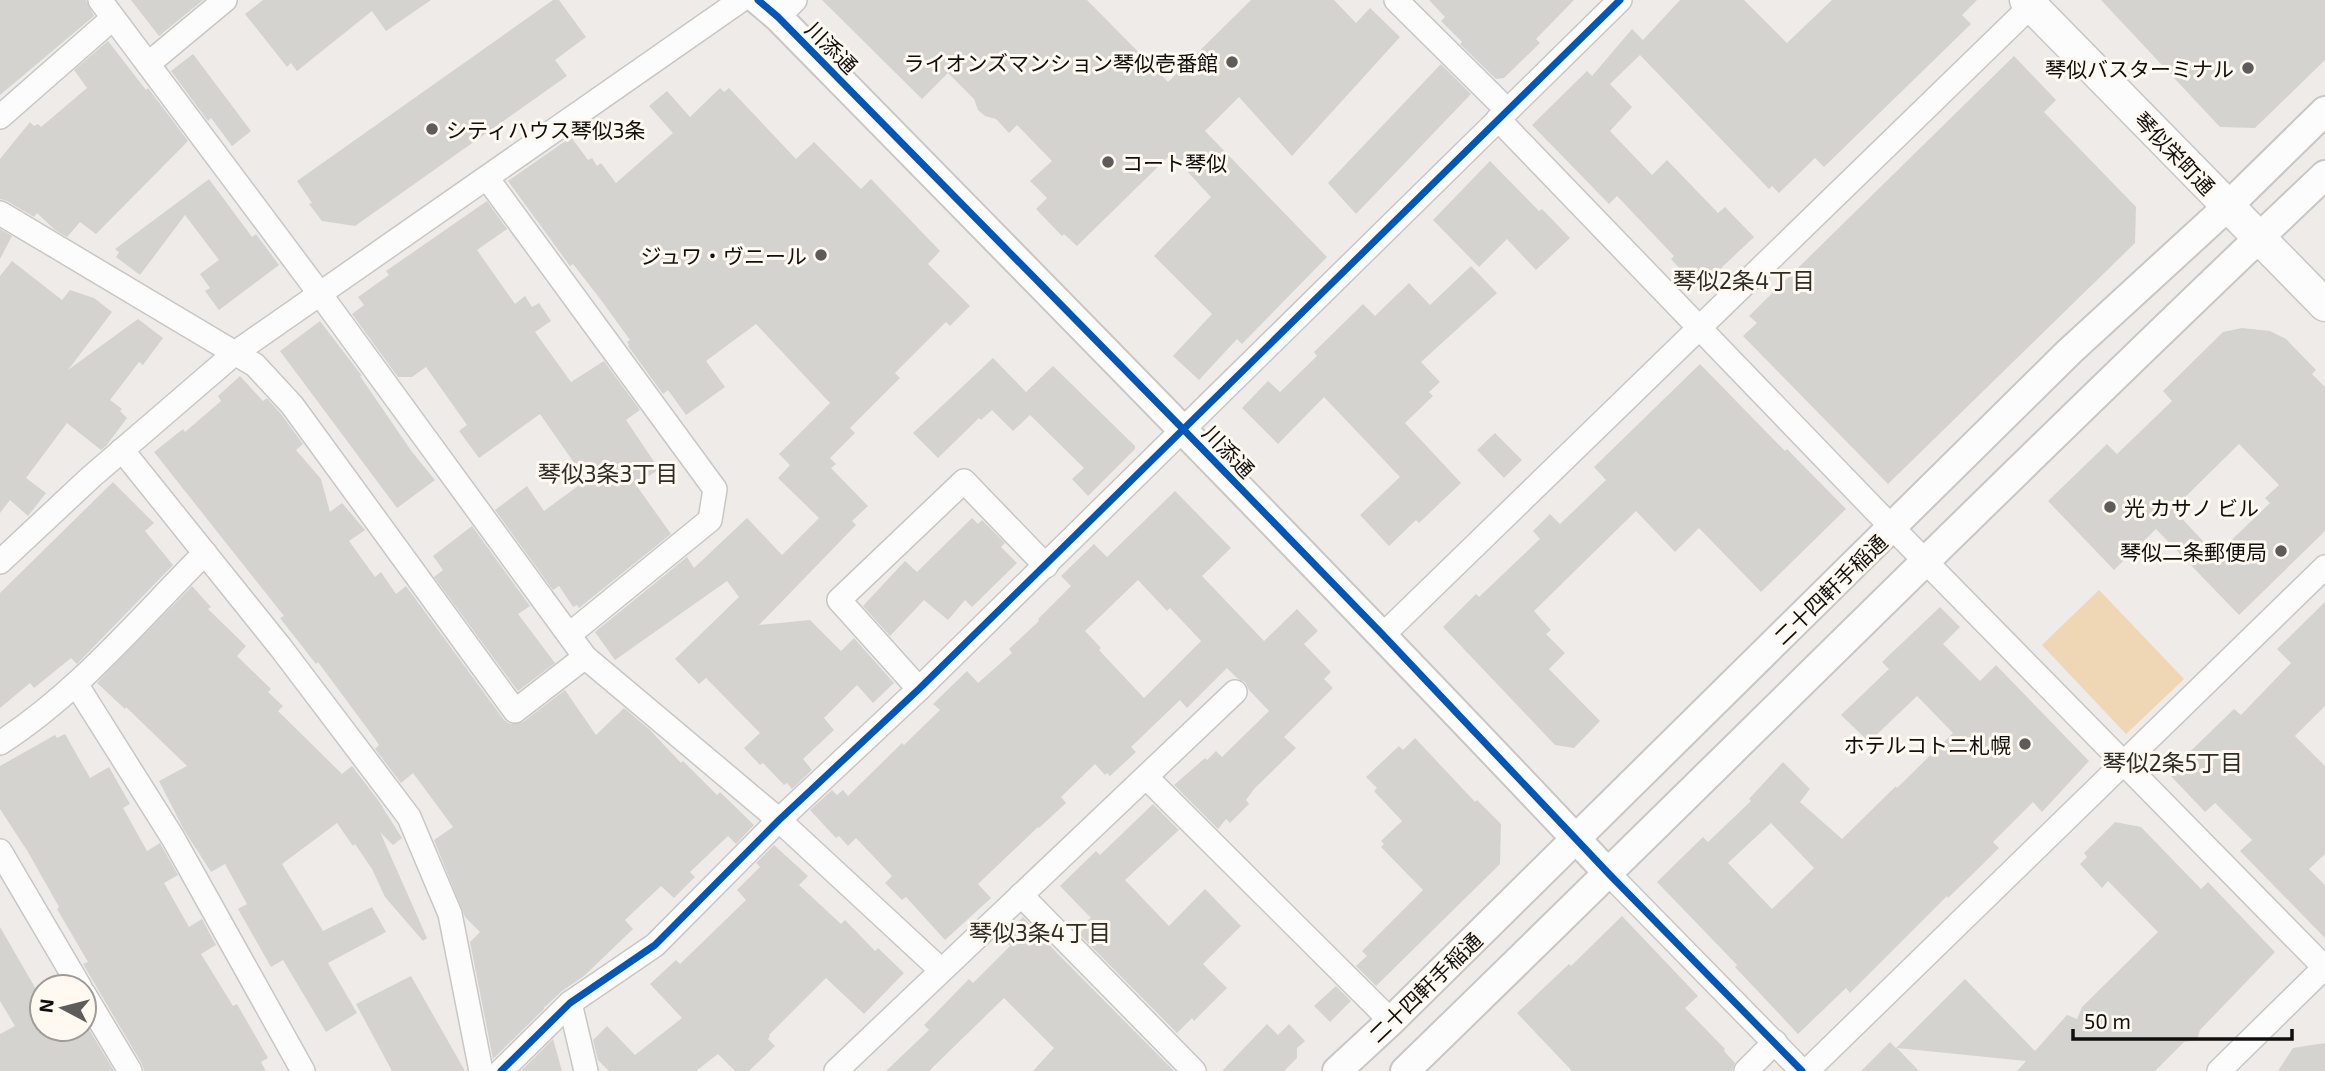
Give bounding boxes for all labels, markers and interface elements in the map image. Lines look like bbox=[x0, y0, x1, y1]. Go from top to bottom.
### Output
street label: 川添通 bbox=[801, 16, 863, 78]
place label: ライオンズマンション琴似壱番館 bbox=[903, 50, 1218, 75]
marker: ライオンズマンション琴似壱番館 bbox=[1224, 54, 1240, 70]
place label: 琴似バスターミナル bbox=[2045, 56, 2234, 81]
marker: 琴似バスターミナル bbox=[2240, 60, 2256, 76]
street label: 琴似栄町通 bbox=[2130, 107, 2220, 199]
place label: シティハウス琴似3条 bbox=[446, 117, 645, 142]
marker: シティハウス琴似3条 bbox=[424, 121, 440, 137]
place label: コート琴似 bbox=[1122, 150, 1227, 175]
marker: コート琴似 bbox=[1100, 154, 1116, 170]
place label: ジュワ・ヴニール bbox=[640, 243, 807, 268]
marker: ジュワ・ヴニール bbox=[813, 247, 829, 263]
district label: 琴似2条4丁目 bbox=[1673, 266, 1815, 294]
street label: 川添通 bbox=[1198, 420, 1260, 482]
district label: 琴似3条3丁目 bbox=[538, 459, 678, 487]
place label: 光 カサノ ビル bbox=[2124, 495, 2259, 520]
marker: 光 カサノ ビル bbox=[2102, 499, 2118, 515]
street label: 二十四軒手稲通 bbox=[1768, 529, 1892, 649]
place label: 琴似二条郵便局 bbox=[2120, 539, 2267, 564]
marker: 琴似二条郵便局 bbox=[2273, 543, 2289, 559]
place label: ホテルコトニ札幌 bbox=[1843, 732, 2011, 757]
marker: ホテルコトニ札幌 bbox=[2017, 736, 2033, 752]
district label: 琴似2条5丁目 bbox=[2103, 748, 2243, 776]
district label: 琴似3条4丁目 bbox=[969, 918, 1111, 946]
street label: 二十四軒手稲通 bbox=[1363, 927, 1487, 1047]
north arrow bbox=[28, 973, 98, 1043]
text: N bbox=[33, 998, 58, 1014]
scale bar bbox=[2073, 998, 2292, 1042]
text: 50 m bbox=[2084, 1008, 2131, 1033]

